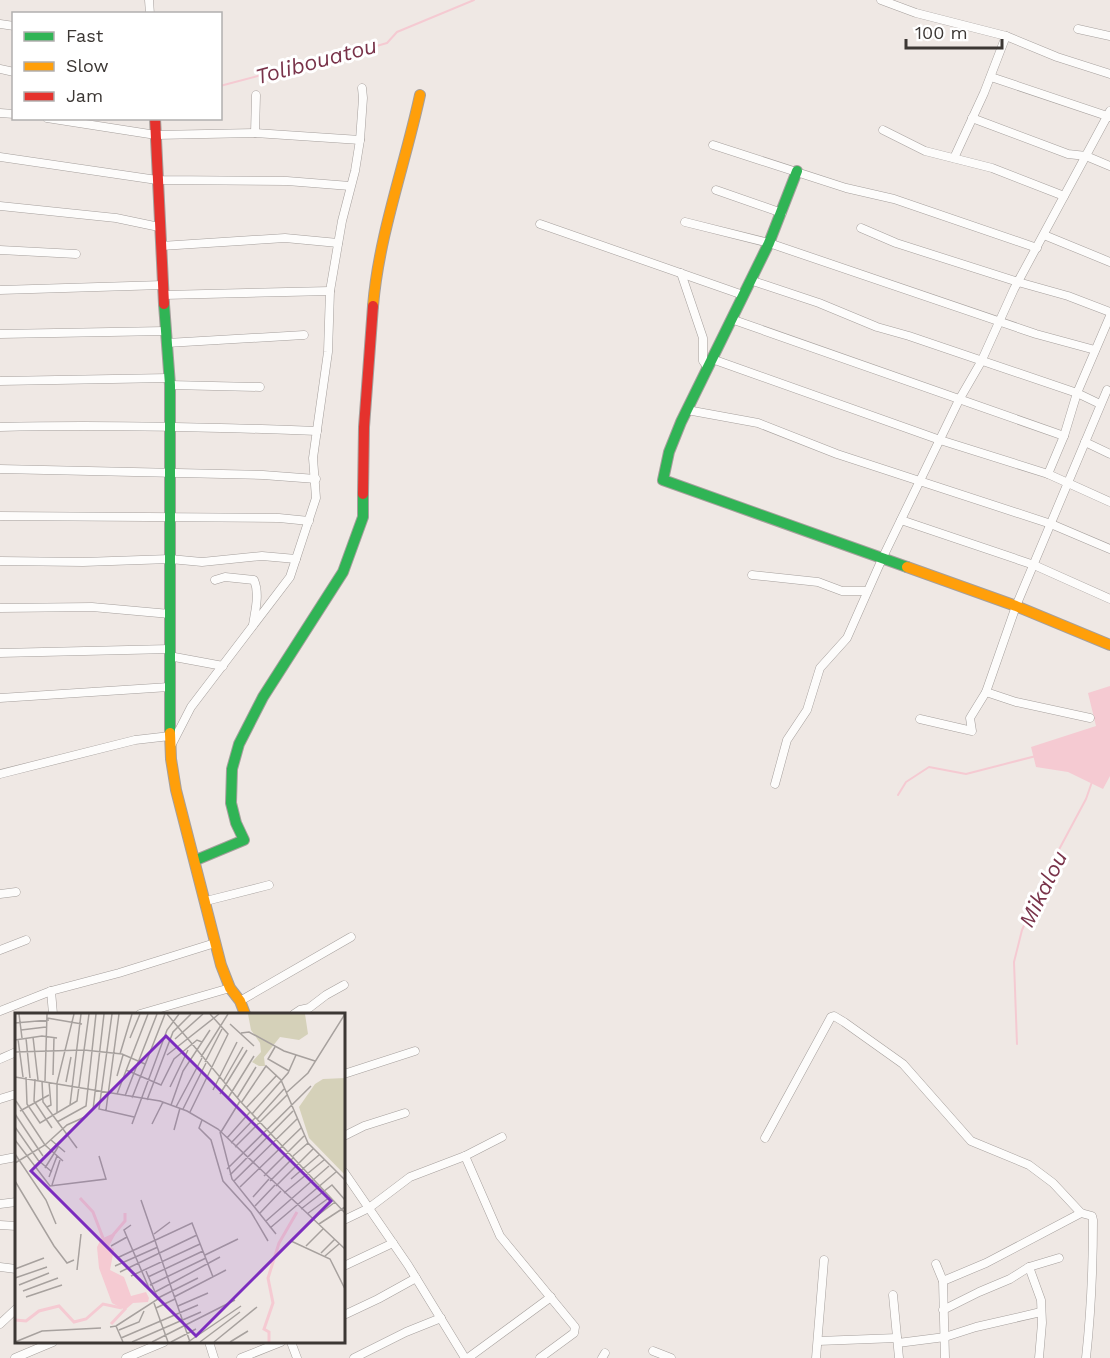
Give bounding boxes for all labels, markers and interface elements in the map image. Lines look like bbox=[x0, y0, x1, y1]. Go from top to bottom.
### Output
legend bbox=[12, 12, 222, 120]
scale bar bbox=[906, 12, 1002, 50]
text: 100 m bbox=[915, 22, 968, 43]
text: Fast bbox=[66, 25, 104, 46]
water label: Tolibouatou bbox=[253, 33, 379, 89]
text: Slow bbox=[66, 55, 109, 76]
text: Jam bbox=[66, 85, 103, 106]
water label: Mikalou bbox=[1014, 847, 1072, 931]
inset map bbox=[15, 1013, 345, 1343]

